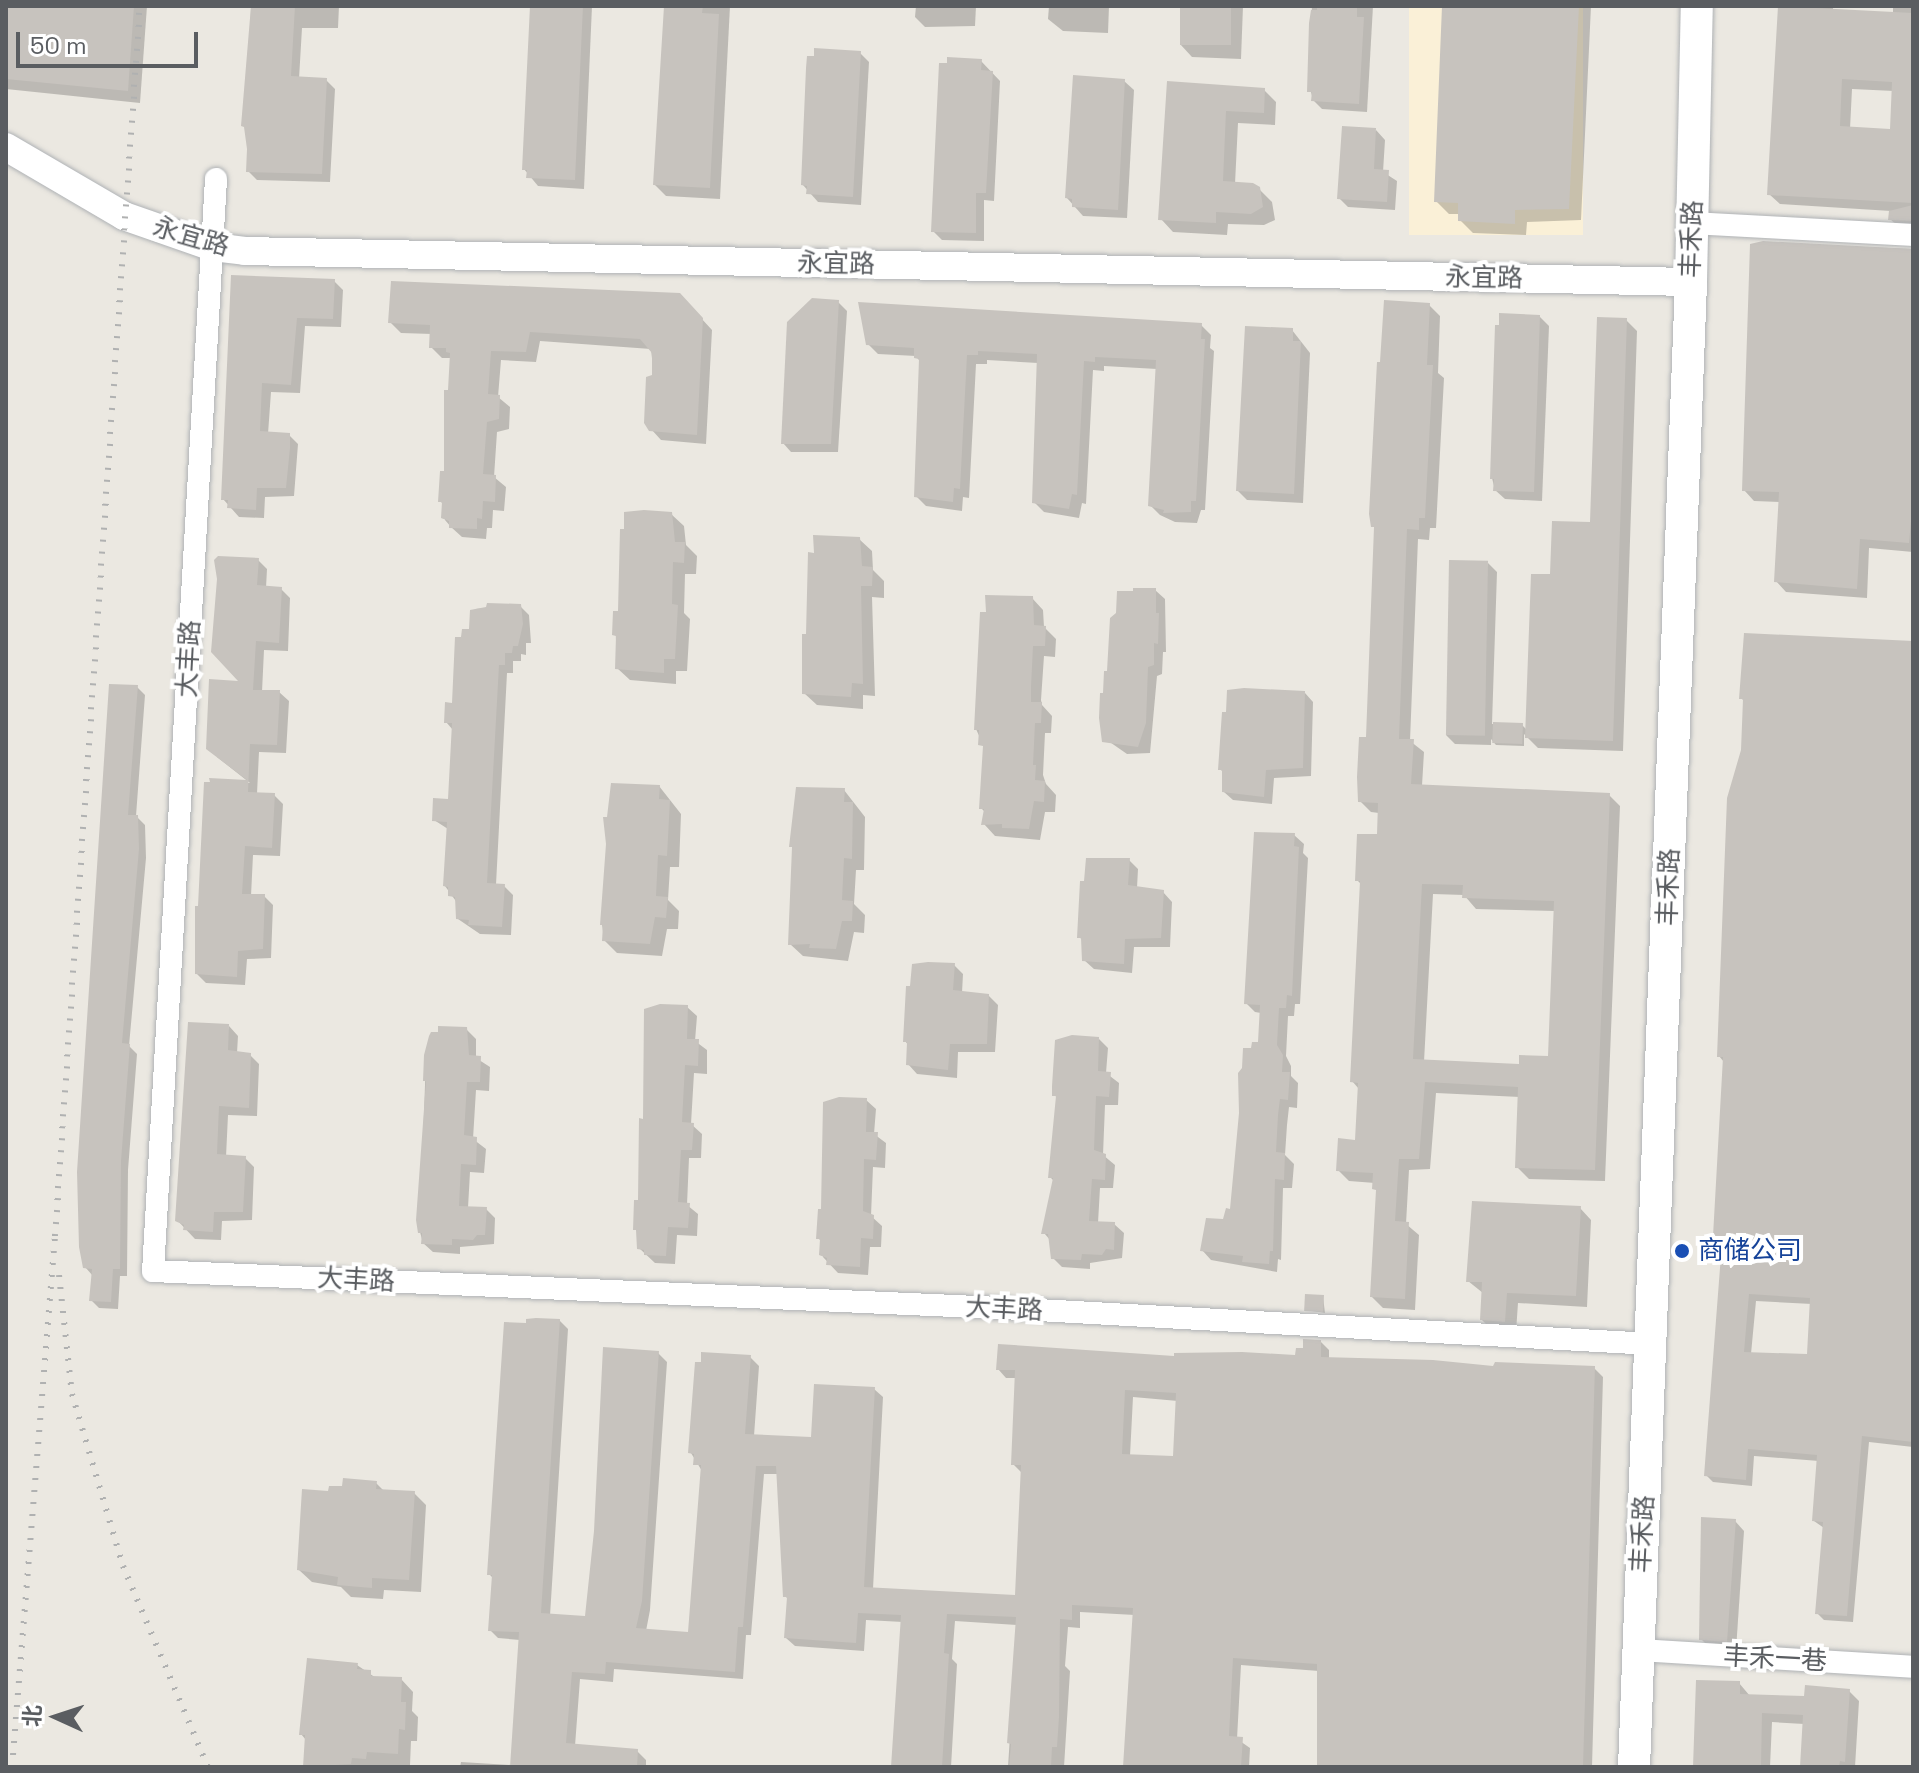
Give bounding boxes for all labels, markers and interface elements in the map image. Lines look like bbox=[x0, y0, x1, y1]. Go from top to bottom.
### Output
scale bar bbox=[20, 16, 202, 66]
text: 50 m bbox=[30, 30, 87, 61]
street label: 丰禾路 bbox=[1675, 199, 1709, 279]
street label: 永宜路 bbox=[149, 211, 233, 263]
street label: 永宜路 bbox=[797, 248, 875, 280]
street label: 永宜路 bbox=[1445, 262, 1523, 294]
street label: 大丰路 bbox=[171, 619, 207, 699]
street label: 丰禾路 bbox=[1652, 847, 1686, 927]
place label: 商储公司 bbox=[1698, 1235, 1802, 1267]
marker: 商储公司 bbox=[1673, 1242, 1691, 1260]
street label: 大丰路 bbox=[316, 1262, 396, 1298]
street label: 大丰路 bbox=[964, 1291, 1044, 1327]
street label: 丰禾路 bbox=[1625, 1494, 1661, 1574]
street label: 丰禾一巷 bbox=[1722, 1641, 1828, 1677]
north arrow bbox=[16, 1677, 96, 1757]
text: 北 bbox=[17, 1704, 47, 1727]

